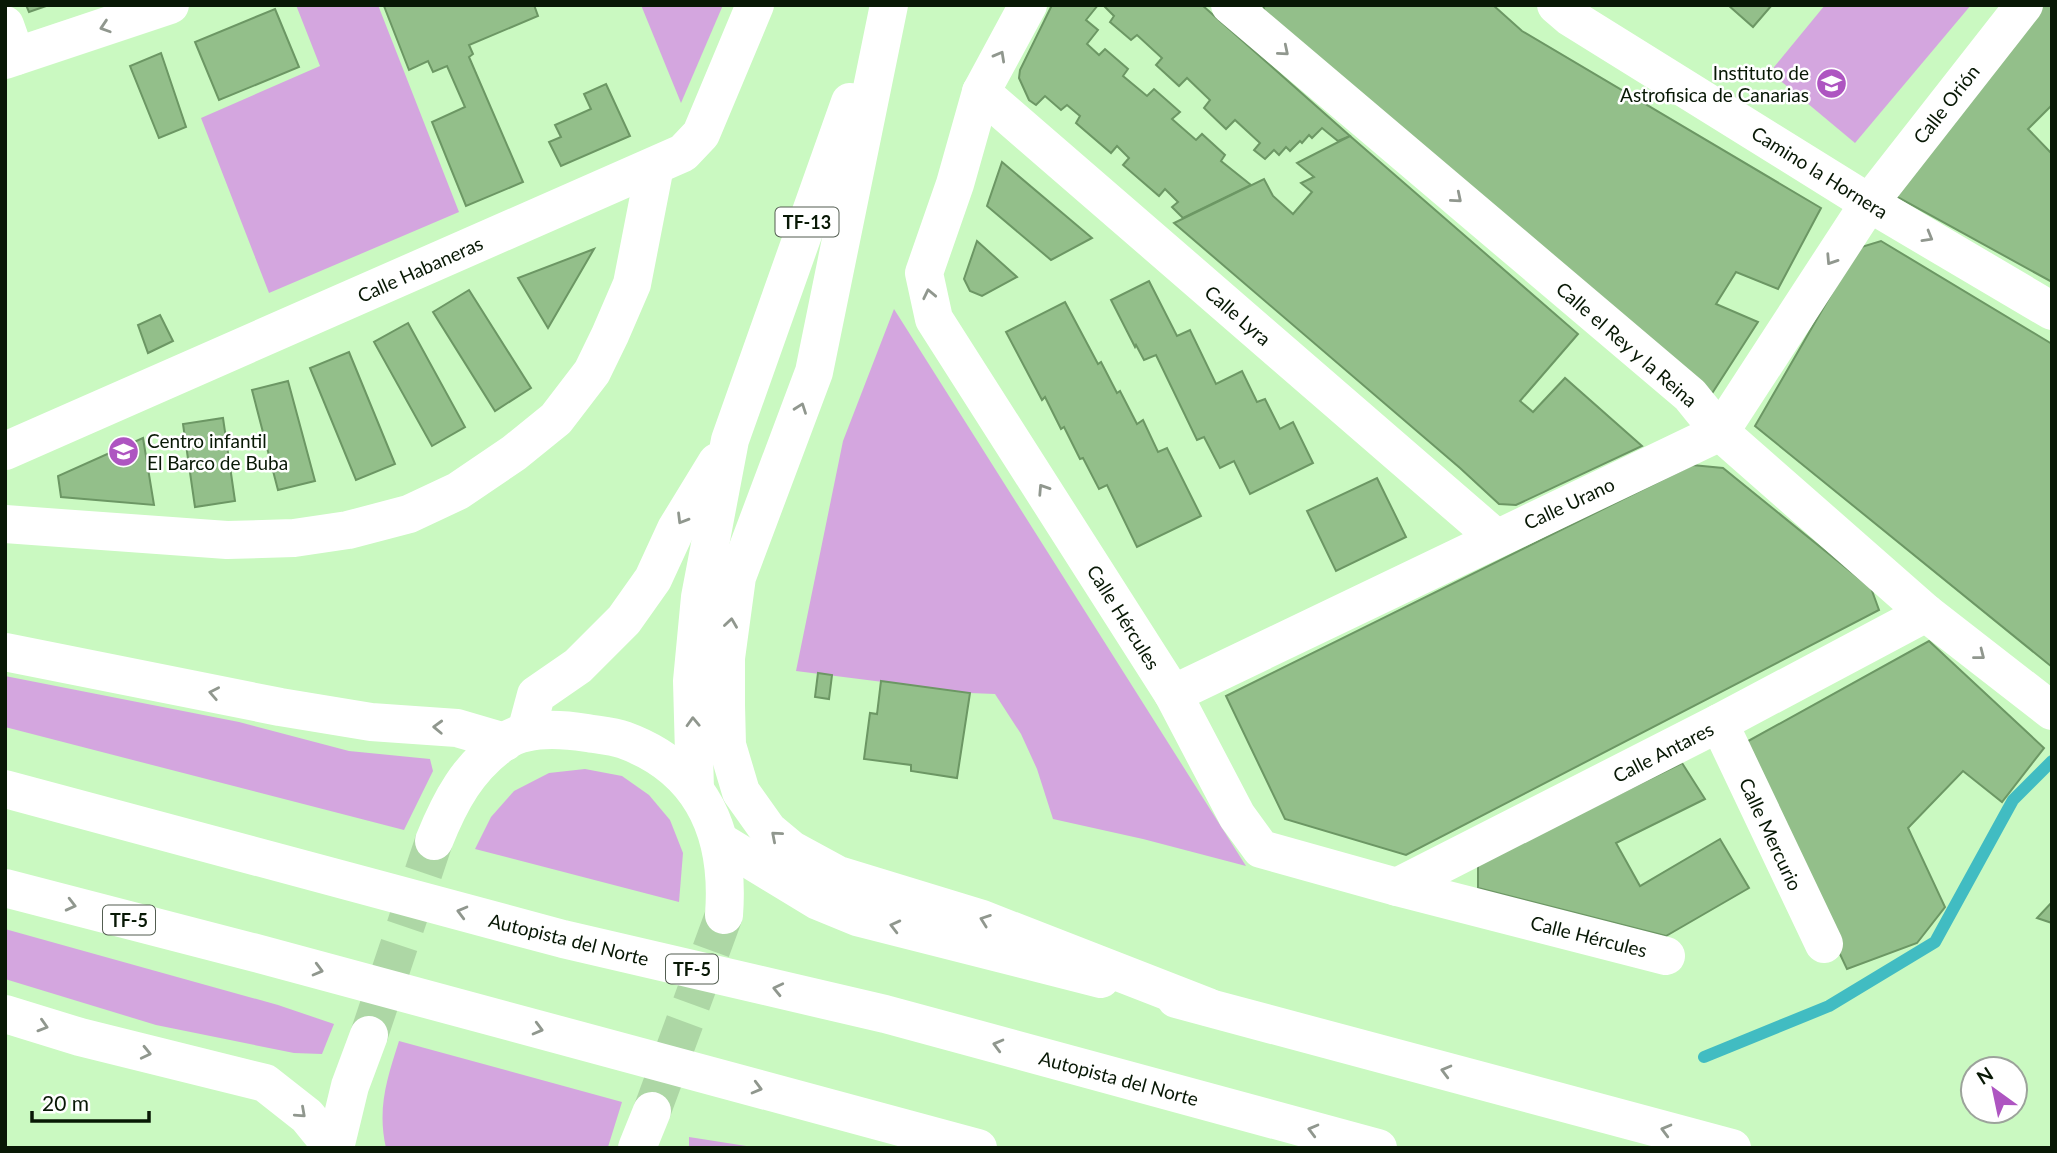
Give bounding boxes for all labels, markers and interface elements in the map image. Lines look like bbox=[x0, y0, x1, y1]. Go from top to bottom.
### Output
one-way arrow bbox=[99, 18, 111, 33]
one-way arrow bbox=[1275, 43, 1288, 55]
one-way arrow bbox=[992, 51, 1005, 64]
street label: Calle Orión bbox=[1908, 60, 1984, 148]
place label: Instituto de Astrofisica de Canarias bbox=[1620, 61, 1809, 106]
school or university icon: Instituto de Astrofisica de Canarias bbox=[1815, 66, 1849, 100]
street label: Camino la Hornera bbox=[1748, 121, 1892, 223]
one-way arrow bbox=[1449, 190, 1462, 202]
road number: TF-13 bbox=[776, 208, 838, 236]
one-way arrow bbox=[1920, 229, 1933, 242]
street label: Calle Habaneras bbox=[354, 231, 486, 307]
one-way arrow bbox=[1827, 252, 1840, 265]
street label: Calle el Rey y la Reina bbox=[1552, 277, 1702, 411]
street label: Calle Lyra bbox=[1200, 280, 1276, 350]
one-way arrow bbox=[922, 288, 937, 300]
one-way arrow bbox=[793, 402, 807, 414]
place label: Centro infantil El Barco de Buba bbox=[147, 429, 288, 474]
school or university icon: Centro infantil El Barco de Buba bbox=[107, 434, 141, 468]
street label: Calle Urano bbox=[1520, 472, 1618, 534]
one-way arrow bbox=[1039, 484, 1052, 497]
one-way arrow bbox=[677, 511, 690, 524]
street label: Calle Hércules bbox=[1083, 560, 1165, 674]
one-way arrow bbox=[723, 617, 738, 629]
one-way arrow bbox=[1973, 646, 1985, 659]
one-way arrow bbox=[208, 687, 220, 702]
one-way arrow bbox=[686, 716, 701, 727]
street label: Calle Antares bbox=[1609, 717, 1717, 787]
one-way arrow bbox=[433, 719, 443, 735]
street label: Calle Mercurio bbox=[1735, 774, 1807, 894]
one-way arrow bbox=[771, 832, 784, 844]
one-way arrow bbox=[65, 897, 77, 911]
road number: TF-5 bbox=[103, 905, 155, 934]
one-way arrow bbox=[456, 906, 468, 920]
street label: Autopista del Norte bbox=[487, 908, 651, 970]
street label: Calle Hércules bbox=[1528, 910, 1650, 962]
one-way arrow bbox=[979, 914, 991, 928]
one-way arrow bbox=[889, 920, 901, 934]
road number: TF-5 bbox=[666, 954, 718, 984]
one-way arrow bbox=[312, 962, 324, 976]
one-way arrow bbox=[772, 983, 784, 998]
one-way arrow bbox=[36, 1017, 48, 1032]
one-way arrow bbox=[532, 1021, 544, 1035]
one-way arrow bbox=[993, 1039, 1005, 1053]
one-way arrow bbox=[140, 1044, 152, 1059]
street label: Autopista del Norte bbox=[1037, 1046, 1201, 1110]
north arrow bbox=[1959, 1055, 2029, 1125]
text: N bbox=[1972, 1062, 1997, 1089]
one-way arrow bbox=[1441, 1065, 1453, 1079]
scale bar bbox=[32, 1080, 149, 1124]
one-way arrow bbox=[751, 1080, 763, 1095]
text: 20 m bbox=[42, 1090, 89, 1115]
one-way arrow bbox=[293, 1105, 306, 1117]
one-way arrow bbox=[1307, 1124, 1319, 1138]
one-way arrow bbox=[1660, 1124, 1672, 1138]

